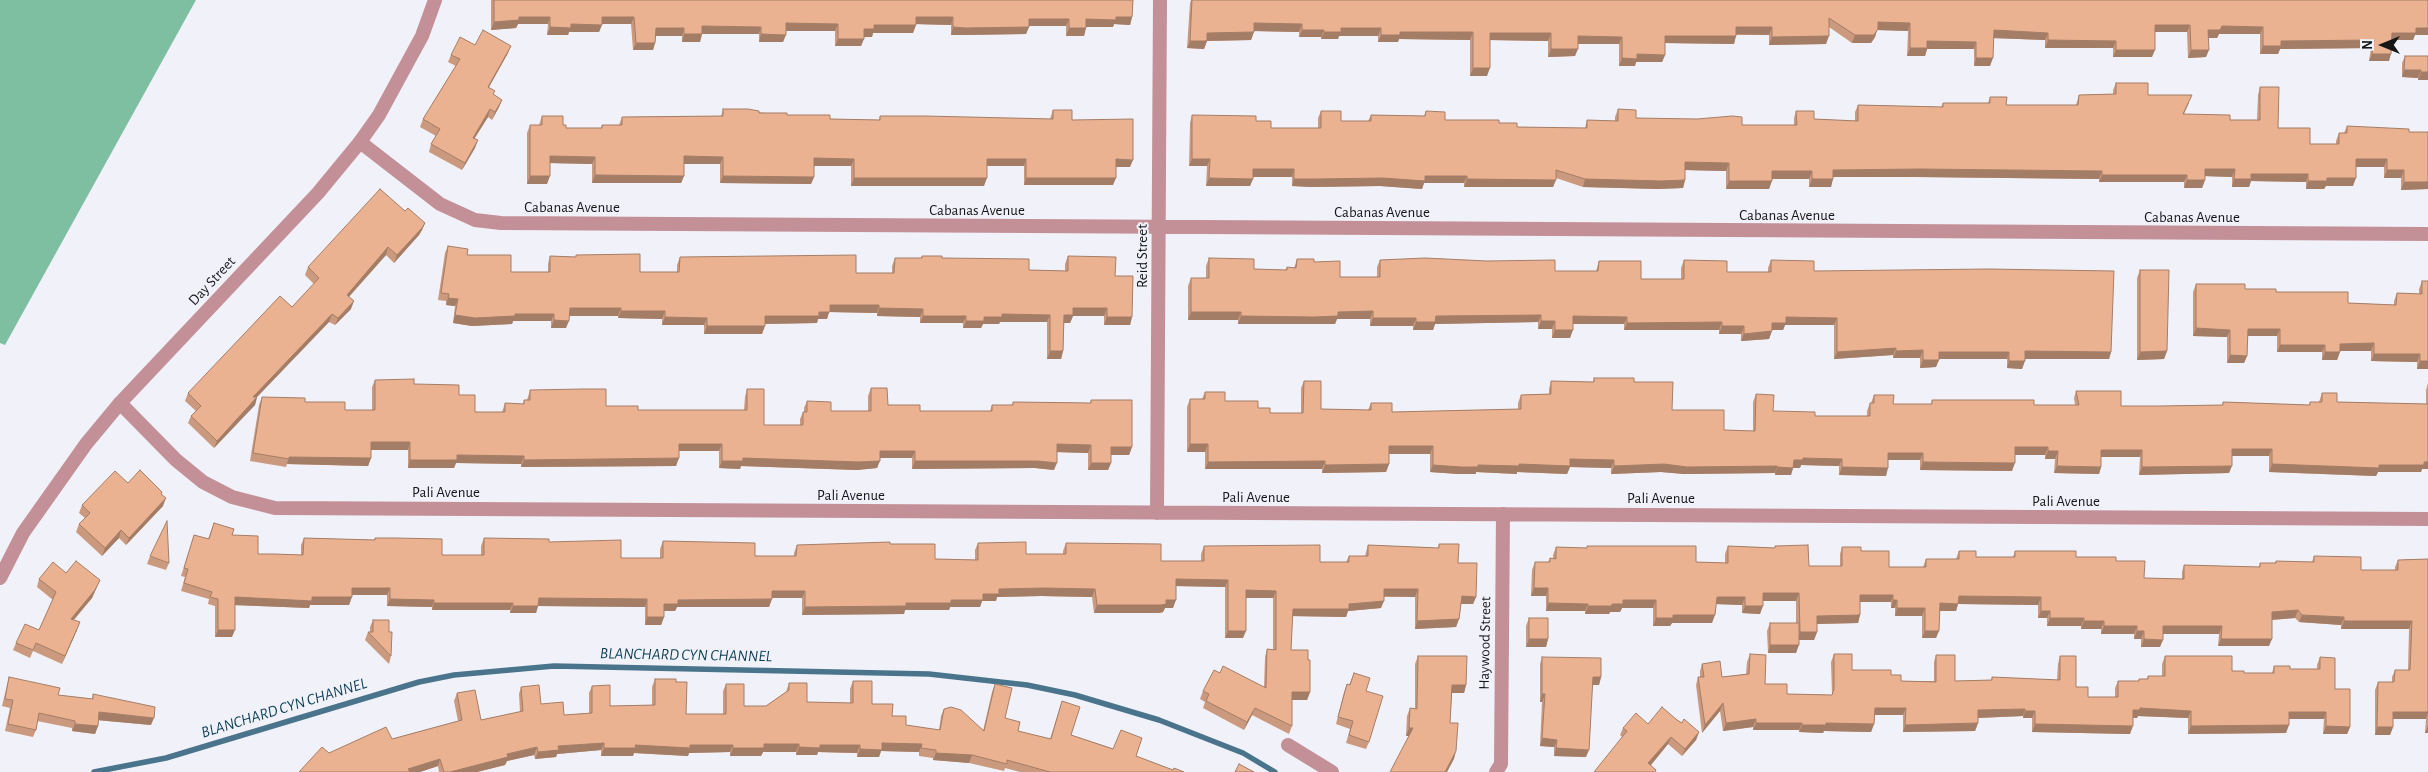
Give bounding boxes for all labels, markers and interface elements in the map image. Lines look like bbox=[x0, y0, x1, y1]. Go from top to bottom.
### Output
north arrow bbox=[2358, 20, 2408, 70]
text: N bbox=[2361, 40, 2375, 50]
street label: Cabanas Avenue bbox=[524, 198, 620, 216]
street label: Cabanas Avenue bbox=[929, 201, 1025, 219]
street label: Cabanas Avenue bbox=[1334, 203, 1430, 221]
street label: Cabanas Avenue bbox=[1739, 206, 1835, 224]
street label: Cabanas Avenue bbox=[2144, 208, 2240, 226]
street label: Reid Street bbox=[1133, 224, 1151, 288]
street label: Day Street bbox=[185, 253, 239, 309]
street label: Pali Avenue bbox=[412, 483, 480, 501]
street label: Pali Avenue bbox=[817, 486, 885, 504]
street label: Pali Avenue bbox=[1222, 488, 1290, 506]
street label: Pali Avenue bbox=[1627, 489, 1695, 507]
street label: Pali Avenue bbox=[2032, 492, 2100, 510]
street label: Haywood Street bbox=[1475, 596, 1495, 690]
water label: BLANCHARD CYN CHANNEL bbox=[600, 644, 772, 666]
water label: BLANCHARD CYN CHANNEL bbox=[199, 674, 369, 742]

